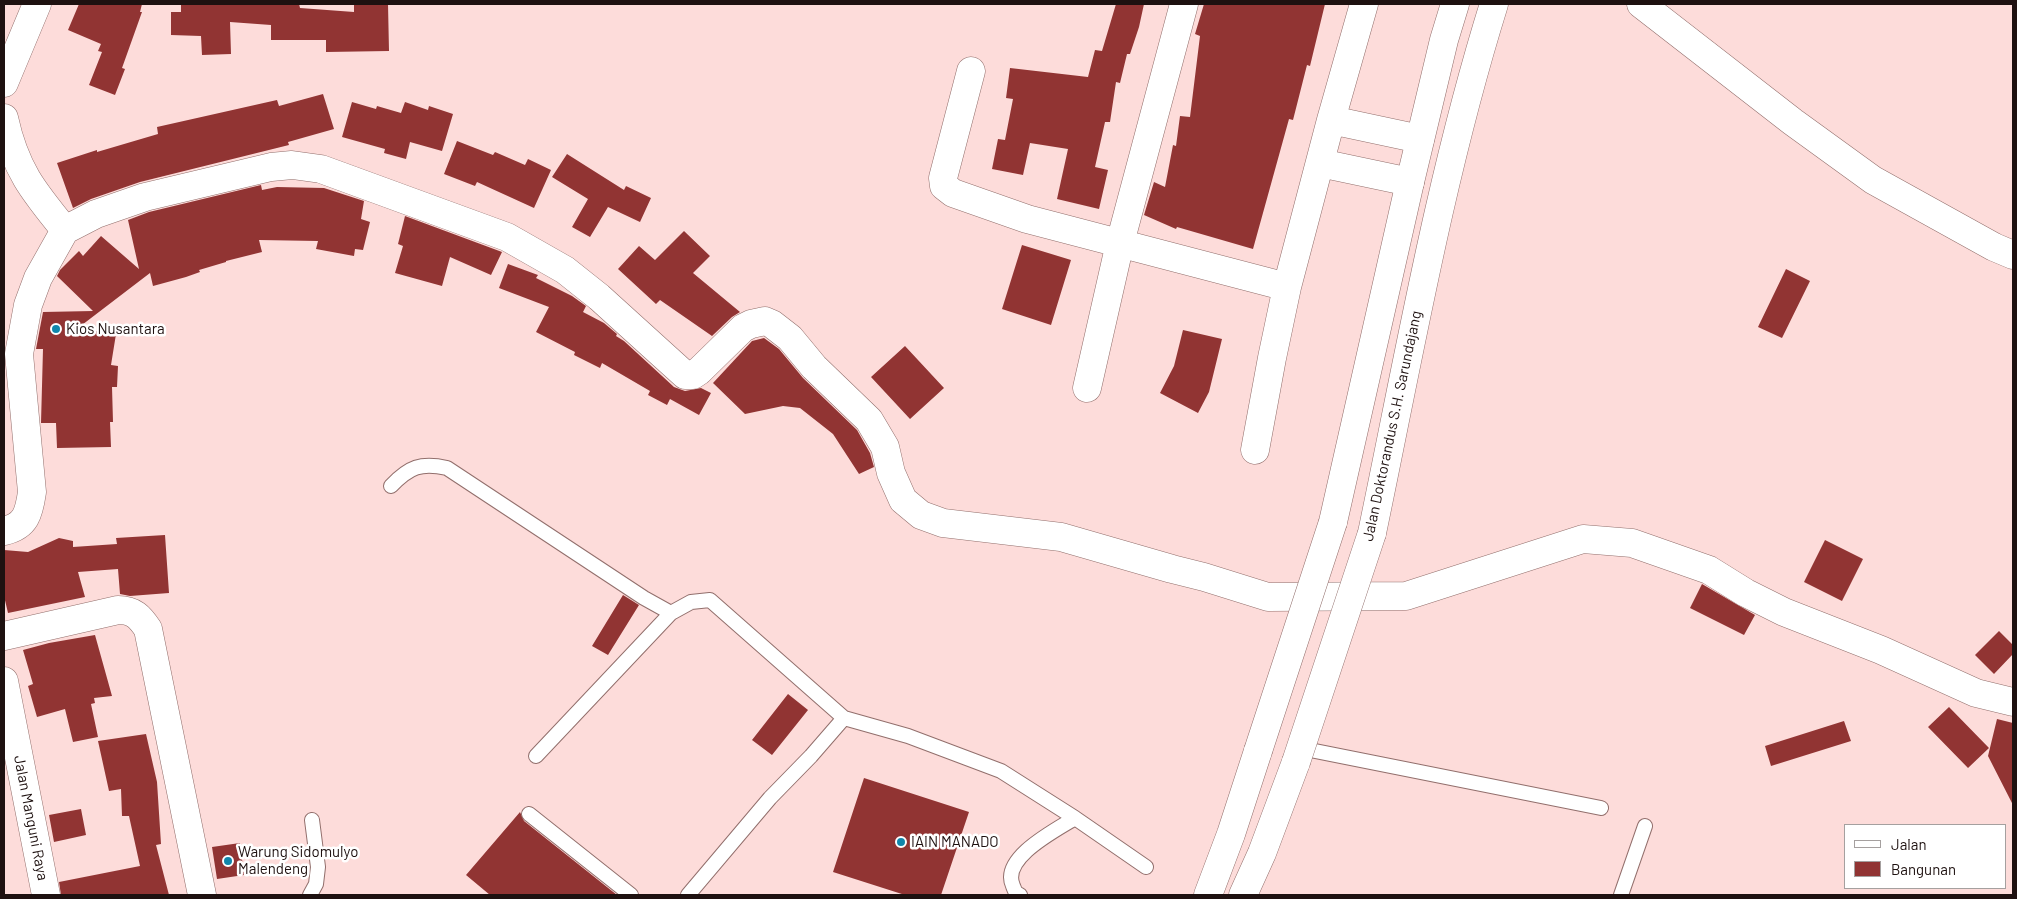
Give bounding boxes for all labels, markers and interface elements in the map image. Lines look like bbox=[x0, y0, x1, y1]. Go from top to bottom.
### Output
street label: Jalan Doktorandus S.H. Sarundajang bbox=[1359, 309, 1425, 543]
place label: Kios Nusantara bbox=[66, 320, 165, 338]
marker: Kios Nusantara bbox=[50, 323, 62, 335]
street label: Jalan Manguni Raya bbox=[10, 754, 52, 882]
legend bbox=[1844, 824, 2007, 889]
place label: IAIN MANADO bbox=[911, 833, 999, 851]
text: Jalan bbox=[1891, 835, 1927, 853]
marker: IAIN MANADO bbox=[895, 836, 907, 848]
place label: Warung Sidomulyo Malendeng bbox=[238, 843, 358, 878]
marker: Warung Sidomulyo Malendeng bbox=[222, 855, 234, 867]
text: Bangunan bbox=[1891, 860, 1956, 878]

